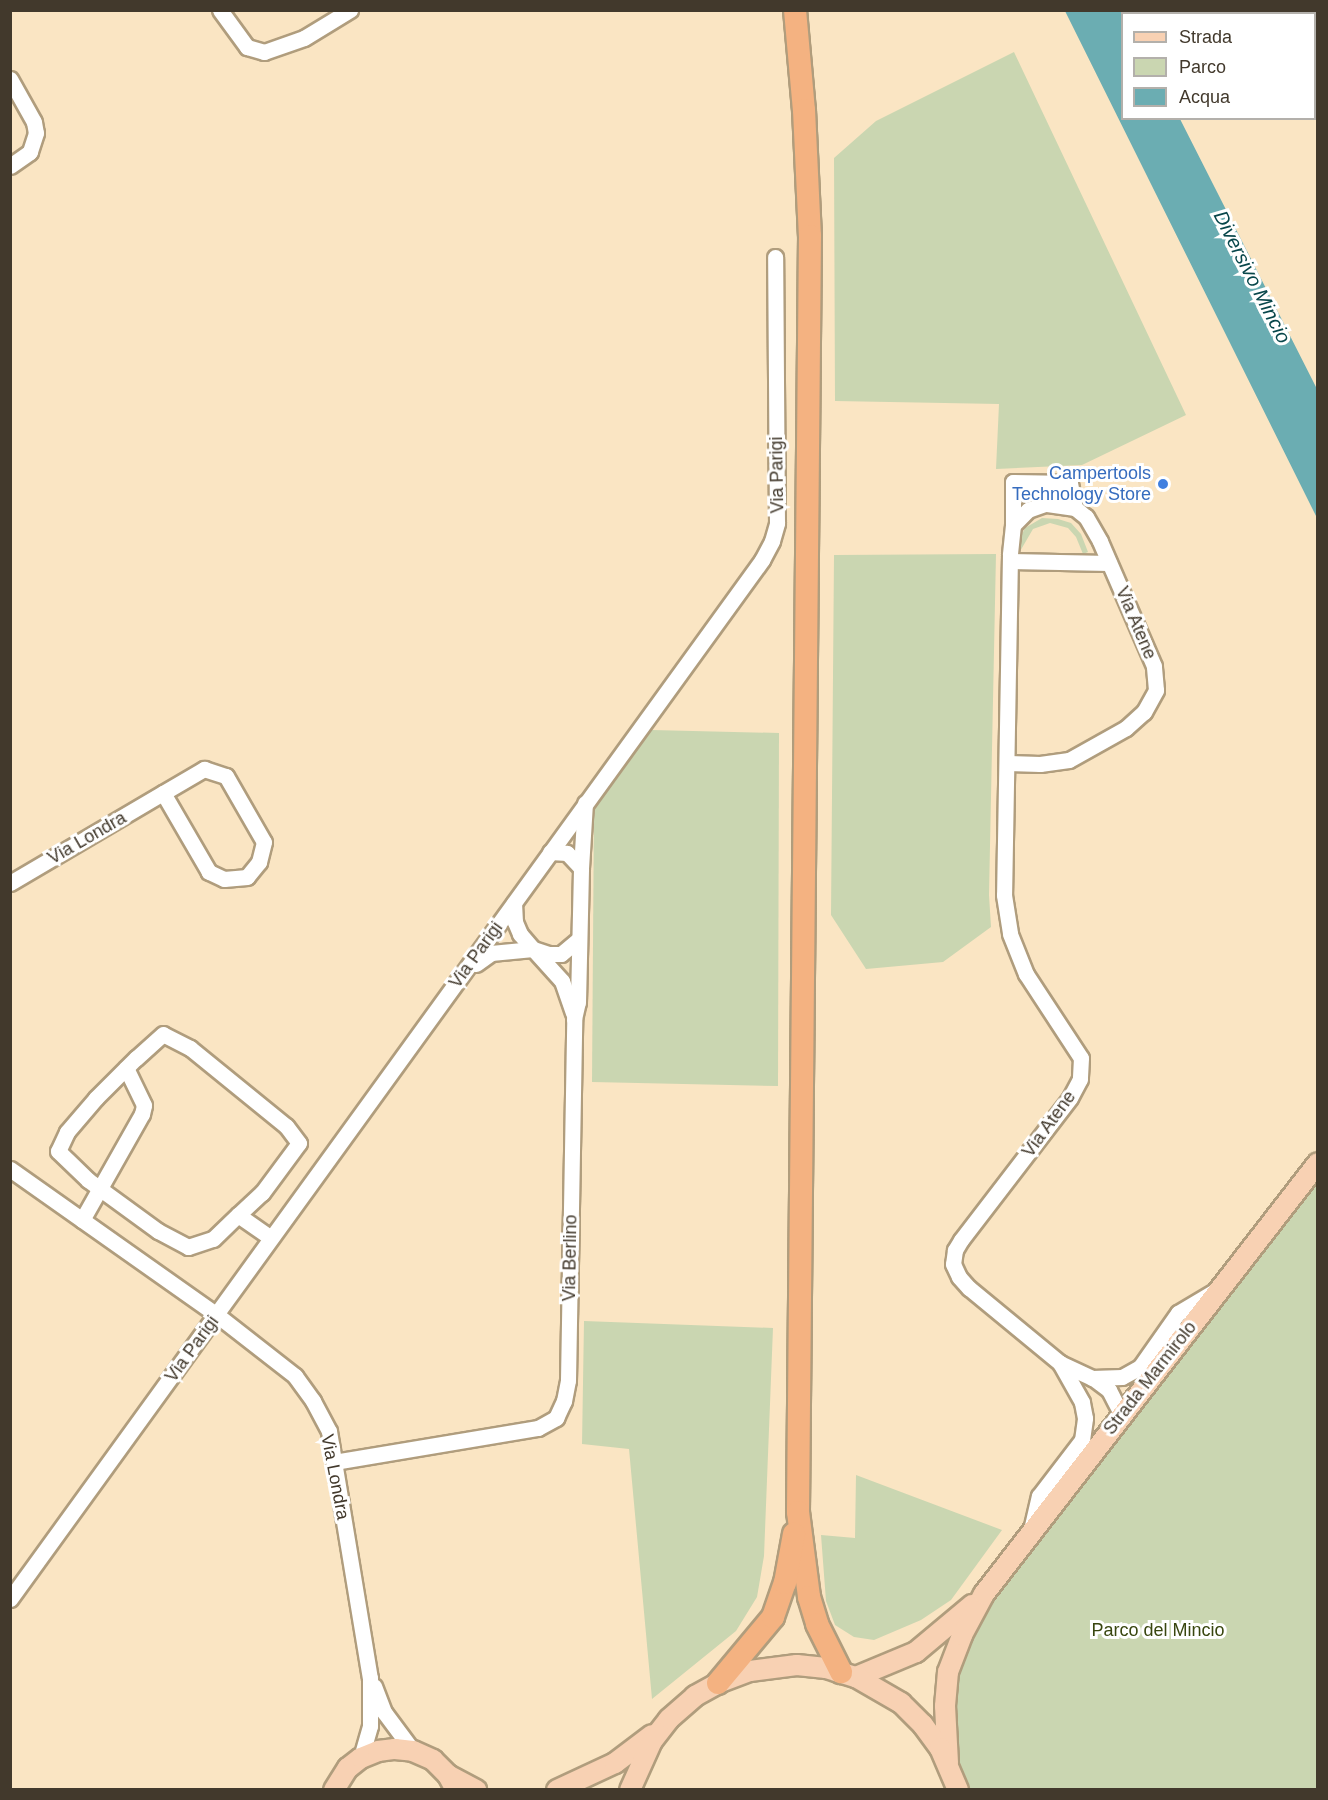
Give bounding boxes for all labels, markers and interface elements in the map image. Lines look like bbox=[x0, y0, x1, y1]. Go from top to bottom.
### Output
legend bbox=[1121, 12, 1316, 120]
text: Strada bbox=[1179, 27, 1232, 47]
text: Parco bbox=[1179, 57, 1226, 77]
text: Acqua bbox=[1179, 87, 1230, 107]
water label: Diversivo Mincio bbox=[1208, 207, 1296, 347]
street label: Via Parigi bbox=[766, 436, 788, 514]
place label: Campertools Technology Store bbox=[1012, 463, 1151, 506]
marker: Campertools Technology Store bbox=[1156, 477, 1170, 491]
street label: Via Atene bbox=[1111, 583, 1161, 663]
street label: Via Londra bbox=[44, 807, 130, 869]
street label: Via Parigi bbox=[445, 918, 507, 992]
street label: Via Atene bbox=[1017, 1086, 1081, 1162]
street label: Via Berlino bbox=[558, 1214, 582, 1302]
street label: Via Parigi bbox=[161, 1312, 223, 1386]
street label: Strada Marmirolo bbox=[1099, 1317, 1201, 1439]
street label: Via Londra bbox=[316, 1432, 354, 1522]
park label: Parco del Mincio bbox=[1091, 1619, 1225, 1641]

